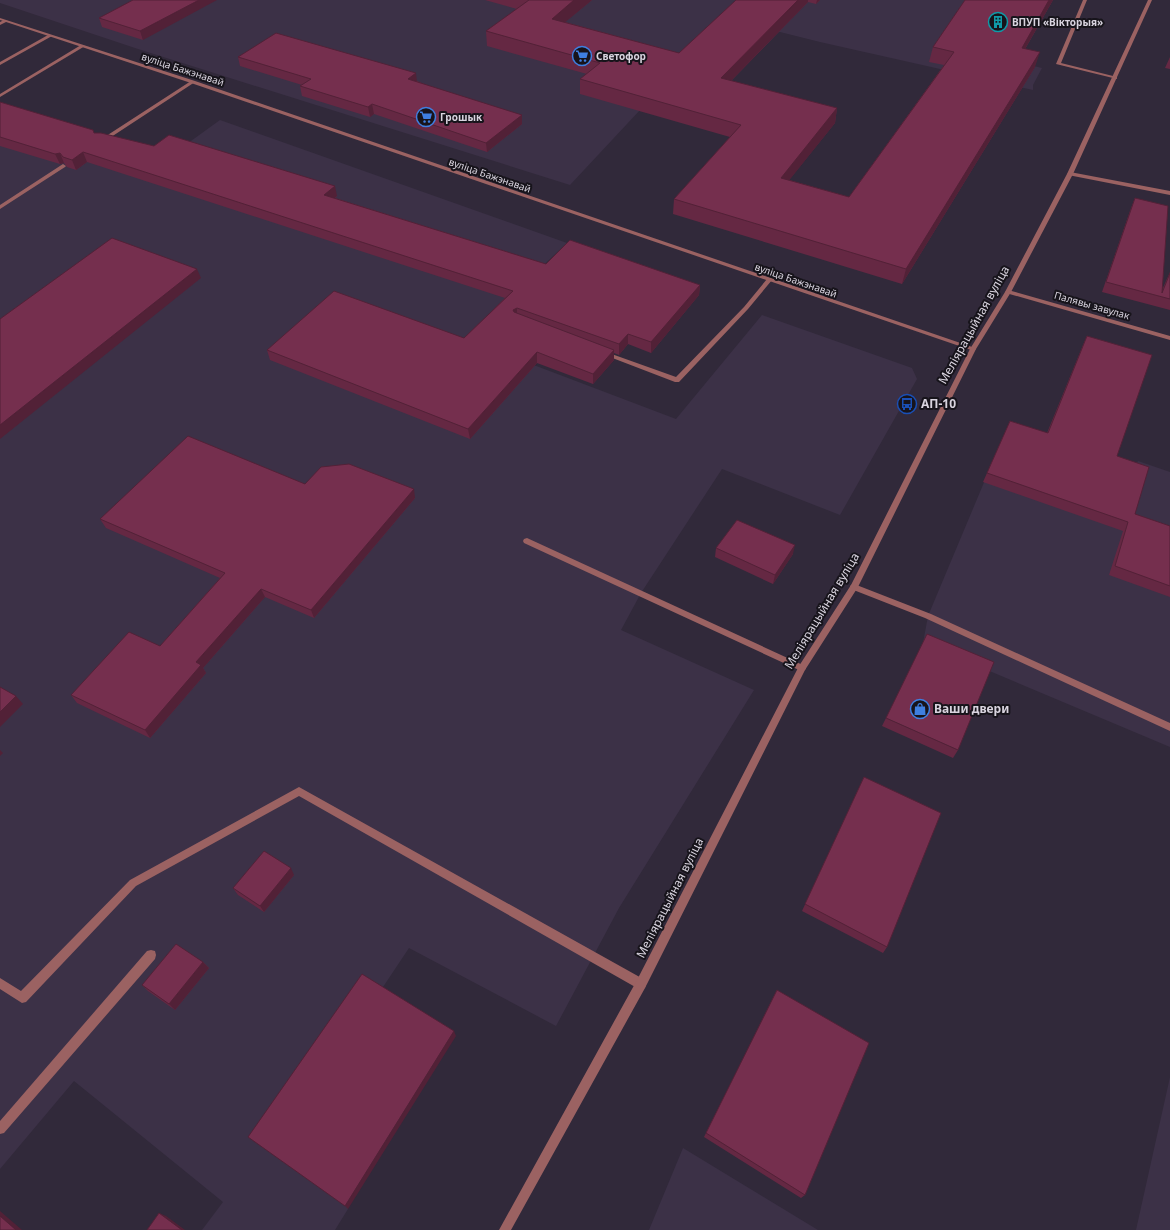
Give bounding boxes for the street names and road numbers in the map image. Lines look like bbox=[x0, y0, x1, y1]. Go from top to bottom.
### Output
street label: вуліца Бажэнавай bbox=[140, 49, 226, 89]
street label: вуліца Бажэнавай bbox=[447, 154, 533, 196]
street label: вуліца Бажэнавай bbox=[753, 259, 839, 301]
street label: Меліярацыйная вуліца bbox=[934, 263, 1013, 387]
street label: Палявы завулак bbox=[1053, 288, 1132, 323]
street label: Меліярацыйная вуліца bbox=[780, 549, 863, 672]
street label: Меліярацыйная вуліца bbox=[632, 835, 707, 961]

